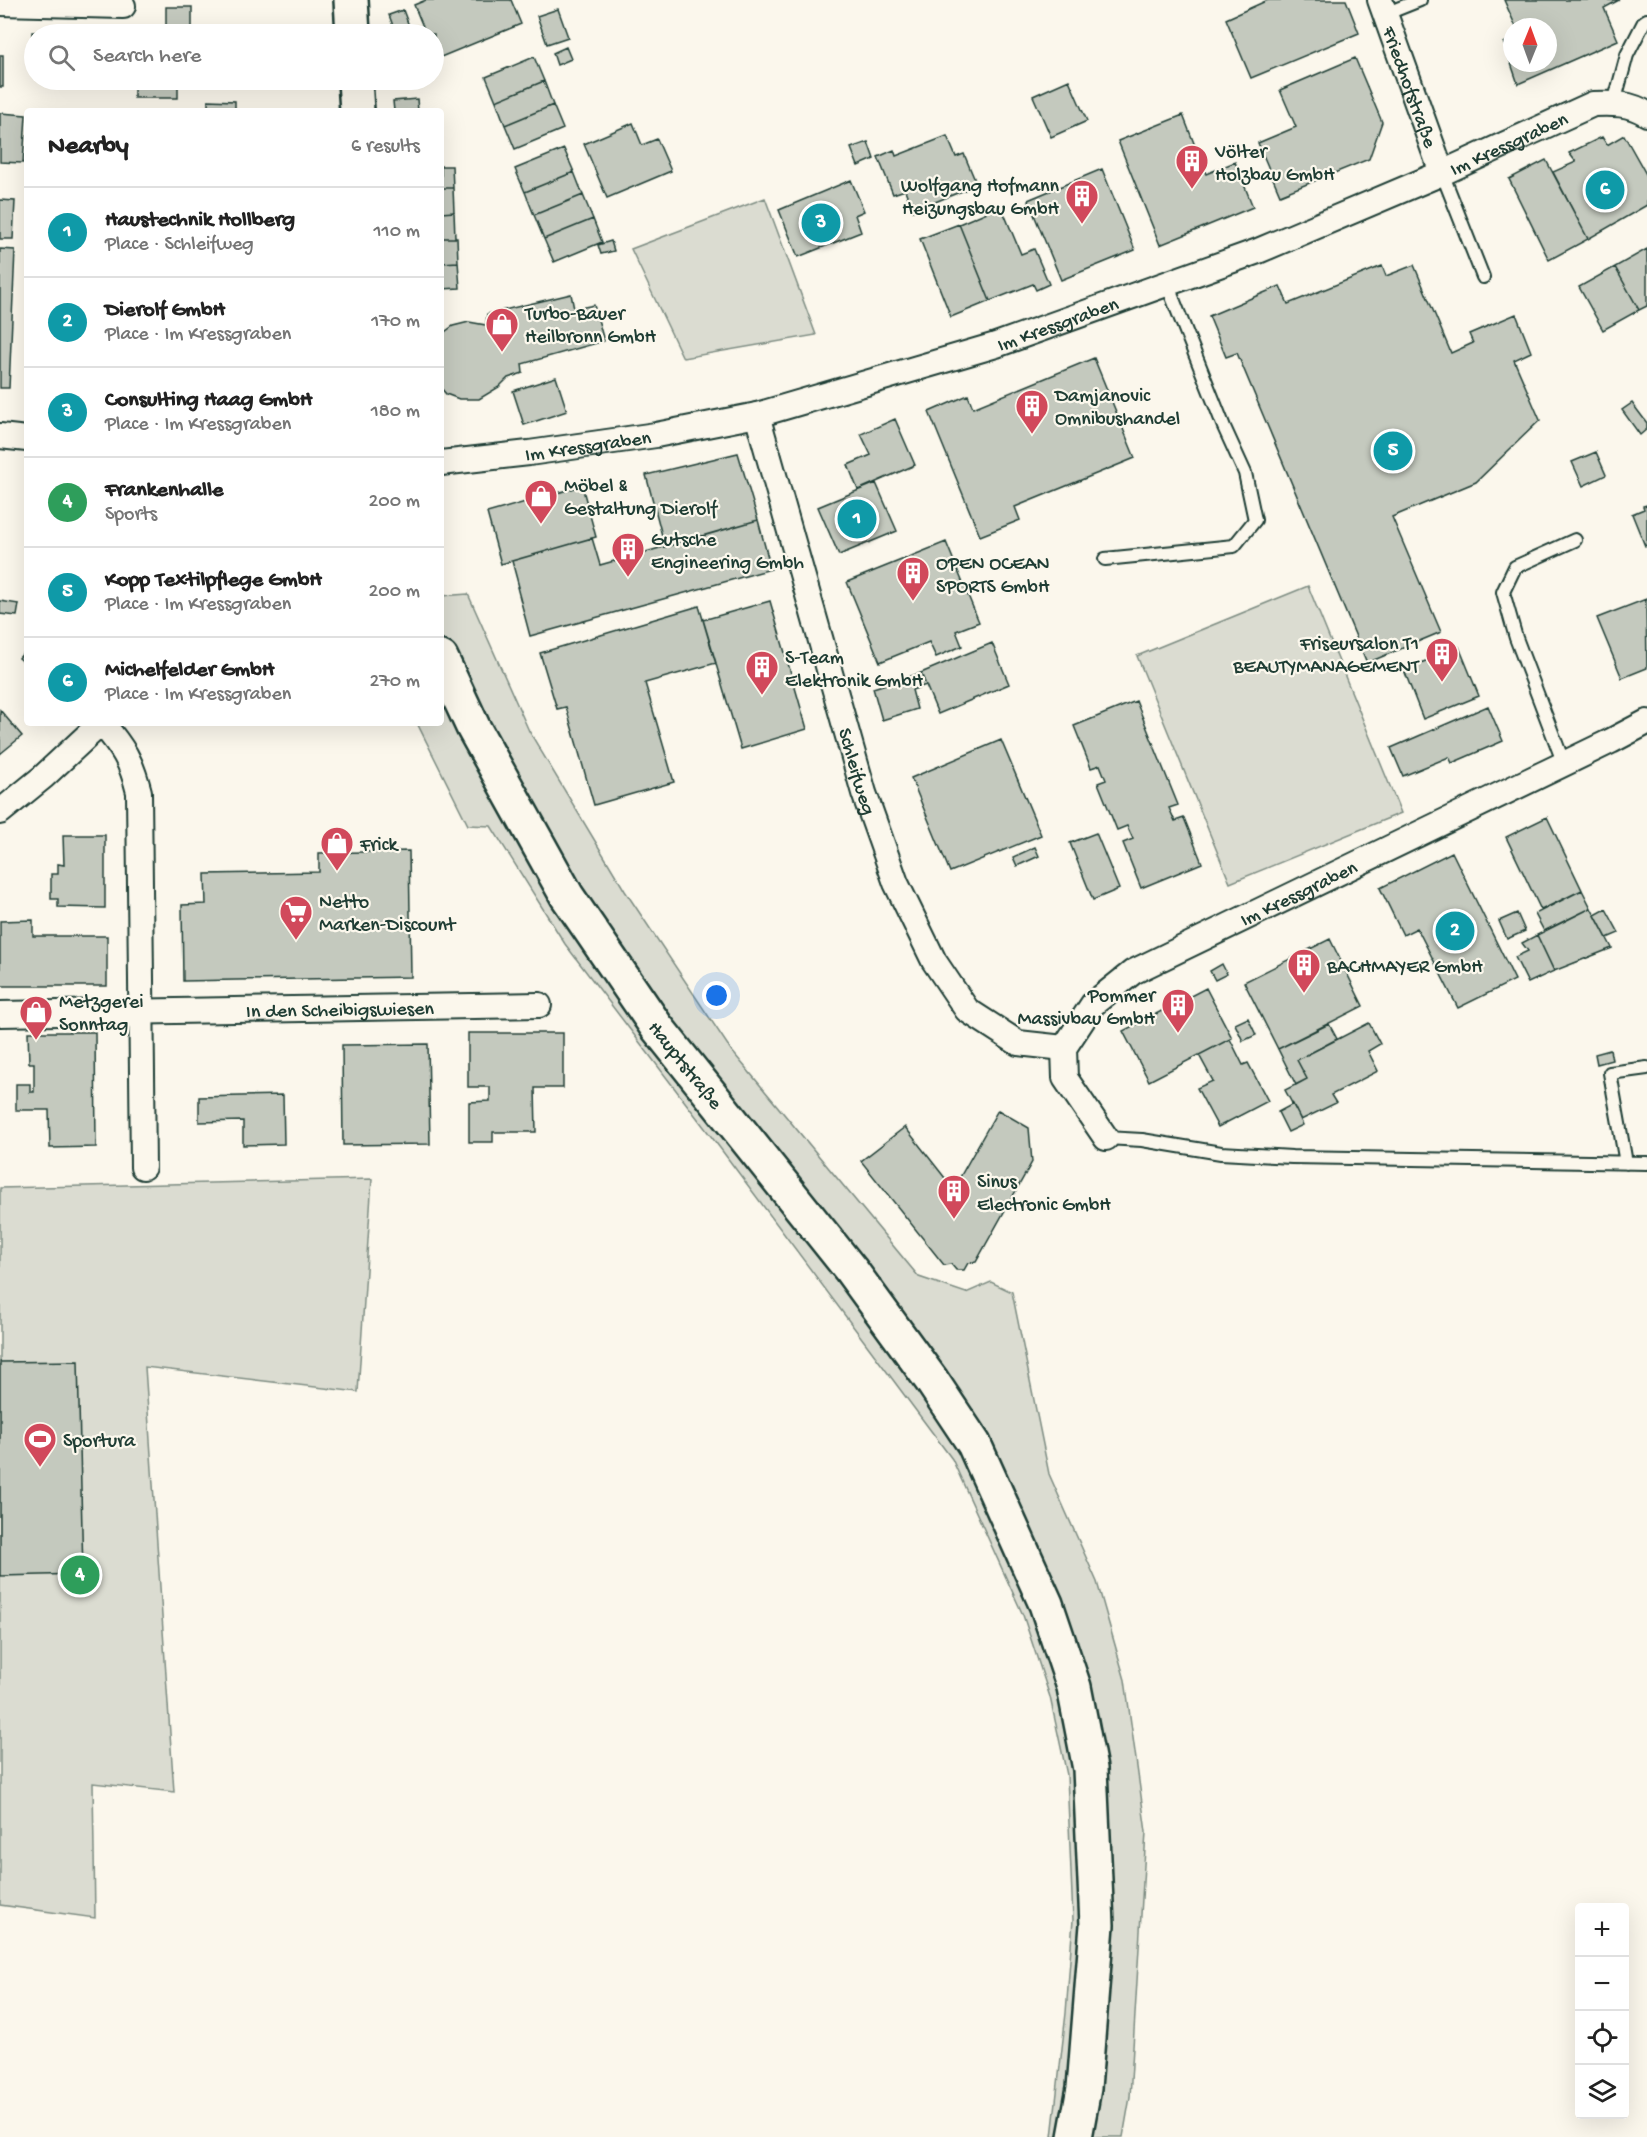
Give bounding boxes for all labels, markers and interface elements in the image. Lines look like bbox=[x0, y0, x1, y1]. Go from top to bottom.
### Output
north arrow bbox=[1503, 18, 1557, 72]
street label: Friedhofstraße bbox=[1375, 23, 1440, 152]
search box bbox=[24, 24, 444, 90]
icon: search bbox=[45, 41, 78, 74]
text: Search here bbox=[93, 44, 201, 70]
street label: Im Kressgraben bbox=[1447, 109, 1573, 183]
text: Nearby bbox=[48, 132, 129, 163]
text: 6 results bbox=[351, 136, 420, 159]
place label: Völter Holzbau GmbH bbox=[1214, 142, 1335, 188]
building icon: Völter Holzbau GmbH bbox=[1174, 143, 1210, 190]
pin: 6 bbox=[1586, 168, 1624, 213]
place label: Wolfgang Hofmann Heizungsbau GmbH bbox=[901, 176, 1060, 222]
building icon: Wolfgang Hofmann Heizungsbau GmbH bbox=[1064, 178, 1100, 225]
pin: 3 bbox=[802, 200, 840, 246]
text: Haustechnik Hollberg bbox=[105, 208, 295, 234]
text: 1 bbox=[63, 221, 72, 244]
text: 110 m bbox=[374, 221, 420, 244]
text: Place · Schleifweg bbox=[105, 234, 254, 257]
street label: Im Kressgraben bbox=[995, 294, 1123, 359]
text: Dierolf GmbH bbox=[105, 298, 225, 324]
place label: Turbo-Bauer Heilbronn GmbH bbox=[524, 304, 657, 350]
shop icon: Turbo-Bauer Heilbronn GmbH bbox=[484, 306, 520, 353]
text: 2 bbox=[63, 311, 72, 334]
text: 170 m bbox=[371, 311, 420, 334]
text: Place · Im Kressgraben bbox=[105, 324, 291, 347]
place label: Damjanovic Omnibushandel bbox=[1053, 386, 1180, 432]
text: Consulting Haag GmbH bbox=[105, 388, 312, 414]
building icon: Damjanovic Omnibushandel bbox=[1014, 388, 1050, 435]
text: 3 bbox=[62, 401, 73, 424]
text: 180 m bbox=[371, 401, 420, 424]
text: Place · Im Kressgraben bbox=[105, 414, 291, 437]
street label: Im Kressgraben bbox=[524, 428, 653, 468]
pin: 5 bbox=[1374, 428, 1412, 474]
place label: Möbel & Gestaltung Dierolf bbox=[564, 476, 719, 522]
text: Frankenhalle bbox=[105, 478, 223, 504]
shop icon: Möbel & Gestaltung Dierolf bbox=[523, 478, 559, 525]
text: 4 bbox=[63, 491, 72, 514]
text: 200 m bbox=[369, 491, 420, 514]
pin: 1 bbox=[838, 496, 876, 542]
text: Sports bbox=[105, 504, 157, 527]
place label: Gutsche Engineering Gmbh bbox=[651, 530, 804, 576]
building icon: Gutsche Engineering Gmbh bbox=[610, 531, 646, 578]
place label: OPEN OCEAN SPORTS GmbH bbox=[936, 554, 1050, 600]
building icon: OPEN OCEAN SPORTS GmbH bbox=[895, 555, 931, 602]
text: Kopp Textilpflege GmbH bbox=[105, 568, 322, 594]
text: 5 bbox=[62, 581, 73, 604]
text: 200 m bbox=[369, 581, 420, 604]
text: Place · Im Kressgraben bbox=[105, 594, 291, 617]
place label: Friseursalon T1 BEAUTYMANAGEMENT bbox=[1232, 634, 1420, 680]
building icon: Friseursalon T1 BEAUTYMANAGEMENT bbox=[1424, 636, 1460, 683]
place label: S-Team Elektronik GmbH bbox=[785, 648, 924, 694]
building icon: S-Team Elektronik GmbH bbox=[744, 649, 780, 696]
text: Michelfelder GmbH bbox=[105, 658, 274, 684]
text: 6 bbox=[62, 671, 73, 694]
text: 270 m bbox=[370, 671, 420, 694]
text: Place · Im Kressgraben bbox=[105, 684, 291, 707]
street label: Schleifweg bbox=[831, 726, 879, 819]
shop icon: Frick bbox=[319, 825, 355, 872]
place label: Frick bbox=[359, 835, 399, 858]
street label: Im Kressgraben bbox=[1237, 857, 1362, 933]
place label: Netto Marken-Discount bbox=[319, 892, 457, 938]
supermarket icon: Netto Marken-Discount bbox=[278, 894, 314, 941]
pin: 2 bbox=[1436, 908, 1474, 954]
building icon: BACHMAYER GmbH bbox=[1286, 947, 1322, 994]
place label: BACHMAYER GmbH bbox=[1326, 957, 1483, 980]
your location bbox=[702, 981, 731, 1010]
place label: Pommer Massivbau GmbH bbox=[1018, 986, 1157, 1032]
building icon: Pommer Massivbau GmbH bbox=[1160, 987, 1196, 1034]
place label: Metzgerei Sonntag bbox=[59, 992, 144, 1038]
shop icon: Metzgerei Sonntag bbox=[18, 994, 54, 1041]
street label: In den Scheibigswiesen bbox=[246, 999, 435, 1025]
street label: Hauptstraße bbox=[642, 1018, 726, 1116]
place label: Sinus Electronic GmbH bbox=[977, 1172, 1111, 1218]
building icon: Sinus Electronic GmbH bbox=[936, 1173, 972, 1220]
sports icon: Sportura bbox=[22, 1421, 58, 1468]
place label: Sportura bbox=[63, 1431, 136, 1454]
pin: 4 bbox=[60, 1552, 100, 1598]
map controls bbox=[1575, 1903, 1629, 2119]
button: + bbox=[1575, 1903, 1629, 1957]
button: − bbox=[1575, 1957, 1629, 2011]
button: locate bbox=[1575, 2011, 1629, 2065]
button: layers bbox=[1575, 2065, 1629, 2119]

